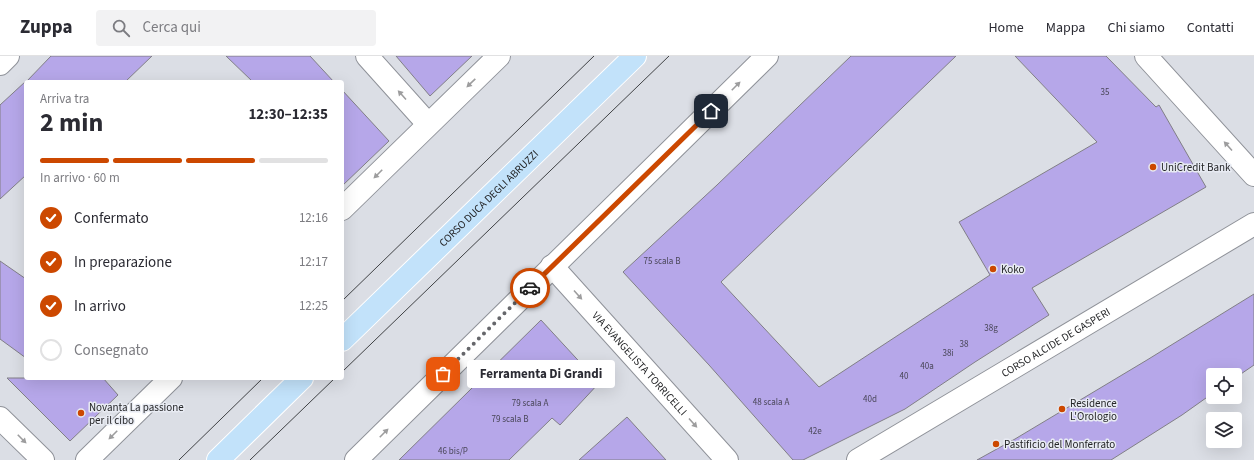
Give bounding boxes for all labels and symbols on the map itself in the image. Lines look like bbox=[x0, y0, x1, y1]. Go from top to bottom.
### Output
one-way arrow bbox=[466, 78, 476, 88]
one-way arrow bbox=[731, 81, 741, 91]
house number: 35 bbox=[1101, 86, 1110, 99]
one-way arrow bbox=[398, 90, 407, 100]
pin bbox=[694, 94, 728, 128]
one-way arrow bbox=[1223, 141, 1232, 151]
street label: CORSO DUCA DEGLI ABRUZZI bbox=[436, 147, 542, 250]
place label: UniCredit Bank bbox=[1161, 160, 1231, 175]
marker: UniCredit Bank bbox=[1148, 162, 1158, 172]
one-way arrow bbox=[373, 169, 383, 179]
house number: 75 scala B bbox=[644, 255, 681, 268]
place label: Koko bbox=[1001, 262, 1024, 277]
marker: Koko bbox=[988, 264, 998, 274]
courier bbox=[510, 268, 550, 308]
one-way arrow bbox=[573, 291, 582, 300]
street label: CORSO ALCIDE DE GASPERI bbox=[999, 304, 1113, 381]
street label: VIA EVANGELISTA TORRICELLI bbox=[588, 308, 690, 419]
house number: 38g bbox=[984, 322, 998, 335]
house number: 38 bbox=[960, 338, 969, 351]
house number: 38i bbox=[942, 347, 954, 360]
pin bbox=[426, 357, 460, 391]
callout: Ferramenta Di Grandi bbox=[467, 360, 615, 388]
house number: 40a bbox=[920, 360, 934, 373]
house number: 40 bbox=[900, 370, 909, 383]
house number: 40d bbox=[863, 393, 877, 406]
house number: 48 scala A bbox=[753, 396, 789, 409]
place label: Residence L'Orologio bbox=[1070, 396, 1117, 424]
house number: 79 scala A bbox=[512, 397, 548, 410]
place label: Novanta La passione per il cibo bbox=[89, 400, 184, 428]
marker: Residence L'Orologio bbox=[1057, 404, 1067, 414]
marker: Novanta La passione per il cibo bbox=[76, 408, 86, 418]
house number: 79 scala B bbox=[492, 413, 529, 426]
one-way arrow bbox=[689, 418, 698, 428]
house number: 42e bbox=[808, 425, 822, 438]
one-way arrow bbox=[379, 428, 389, 438]
one-way arrow bbox=[108, 430, 118, 440]
one-way arrow bbox=[17, 434, 27, 444]
place label: Pastificio del Monferrato bbox=[1004, 437, 1115, 452]
marker: Pastificio del Monferrato bbox=[991, 439, 1001, 449]
house number: 46 bis/P bbox=[438, 445, 468, 458]

